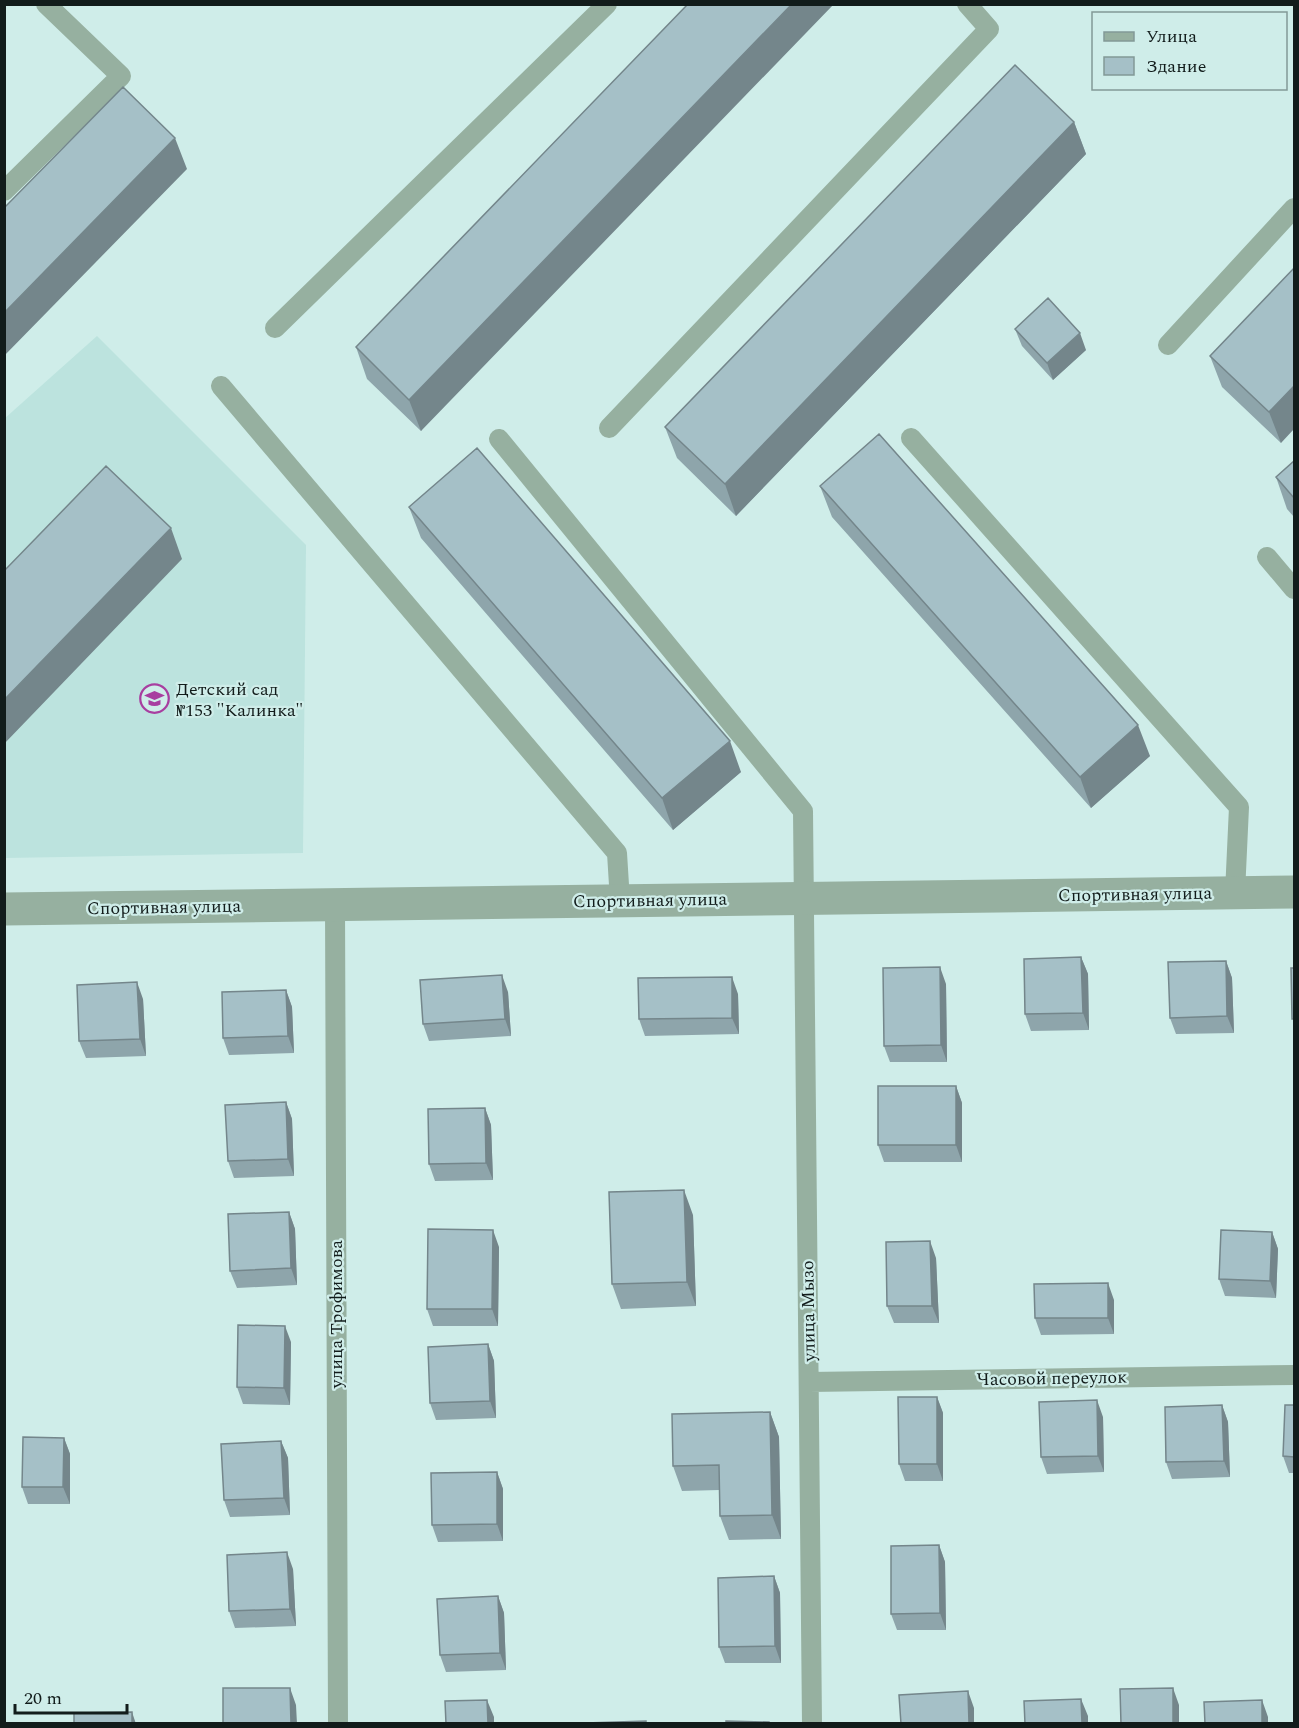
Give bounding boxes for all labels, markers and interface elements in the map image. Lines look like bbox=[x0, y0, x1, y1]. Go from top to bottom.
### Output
legend bbox=[1092, 12, 1287, 90]
text: Улица bbox=[1146, 23, 1197, 50]
text: Здание bbox=[1146, 53, 1206, 80]
place label: Детский сад №153 "Калинка" bbox=[176, 676, 303, 724]
school or university icon: Детский сад №153 "Калинка" bbox=[139, 683, 171, 715]
street label: Спортивная улица bbox=[1058, 880, 1213, 909]
street label: Спортивная улица bbox=[573, 886, 728, 915]
street label: Спортивная улица bbox=[87, 893, 242, 922]
street label: улица Трофимова bbox=[323, 1240, 350, 1389]
street label: улица Мызо bbox=[794, 1260, 823, 1363]
street label: Часовой переулок bbox=[976, 1364, 1128, 1393]
scale bar bbox=[15, 1677, 128, 1715]
text: 20 m bbox=[24, 1685, 62, 1712]

